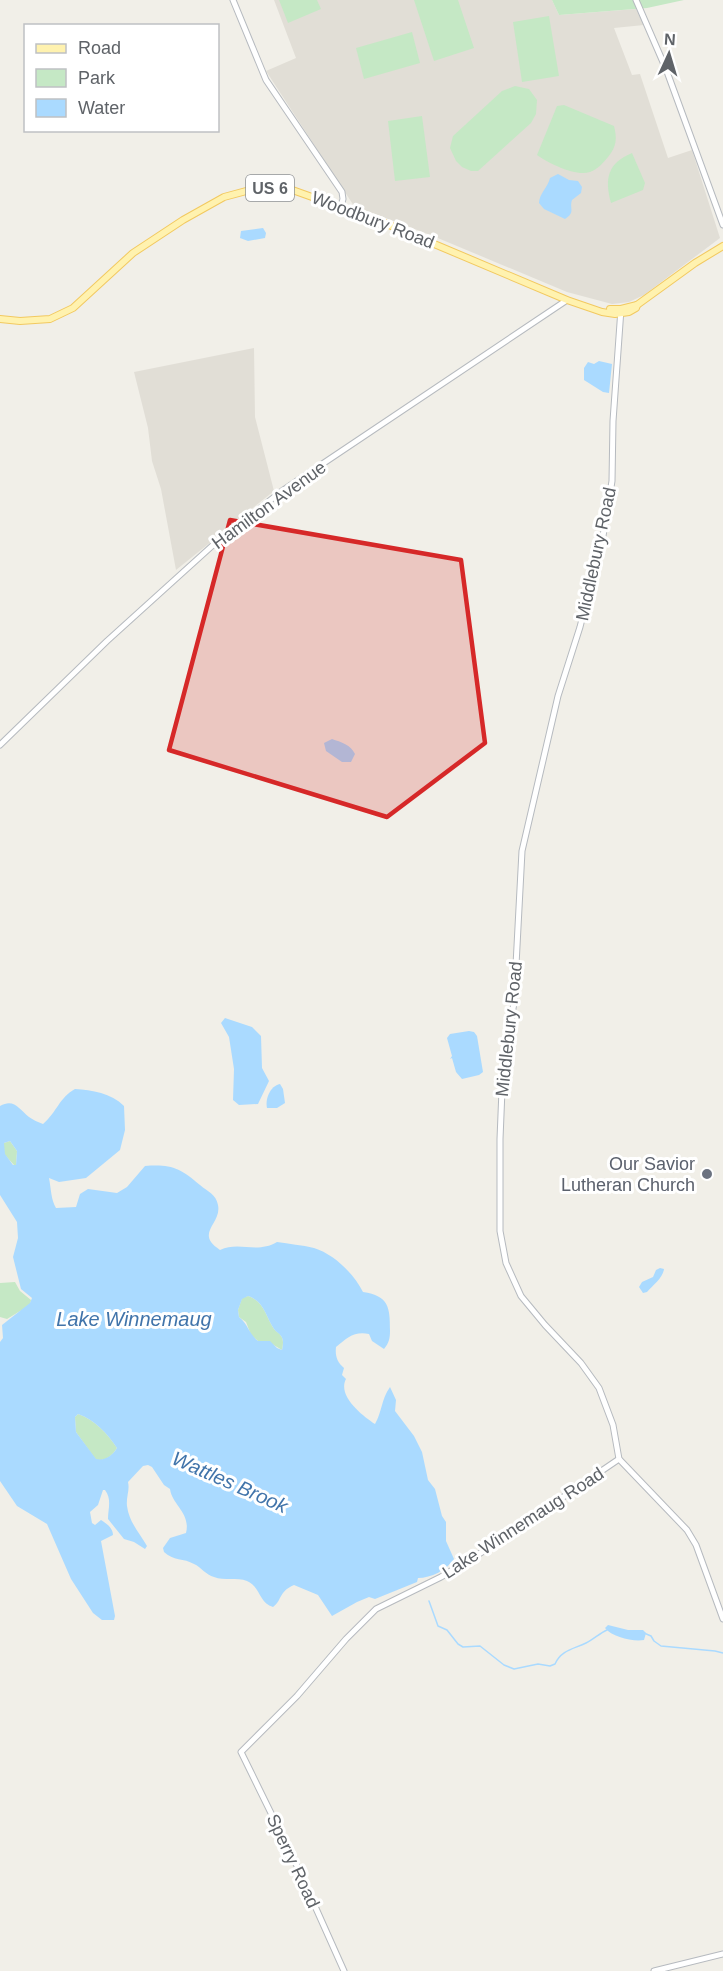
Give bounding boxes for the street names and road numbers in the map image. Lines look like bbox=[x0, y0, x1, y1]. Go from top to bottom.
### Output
road number: US 6 bbox=[246, 175, 294, 201]
street label: Woodbury Road bbox=[309, 187, 437, 253]
street label: Hamilton Avenue bbox=[208, 457, 330, 553]
street label: Middlebury Road bbox=[572, 485, 620, 623]
street label: Middlebury Road bbox=[492, 960, 526, 1098]
street label: Lake Winnemaug Road bbox=[439, 1463, 607, 1583]
street label: Sperry Road bbox=[263, 1811, 323, 1911]

